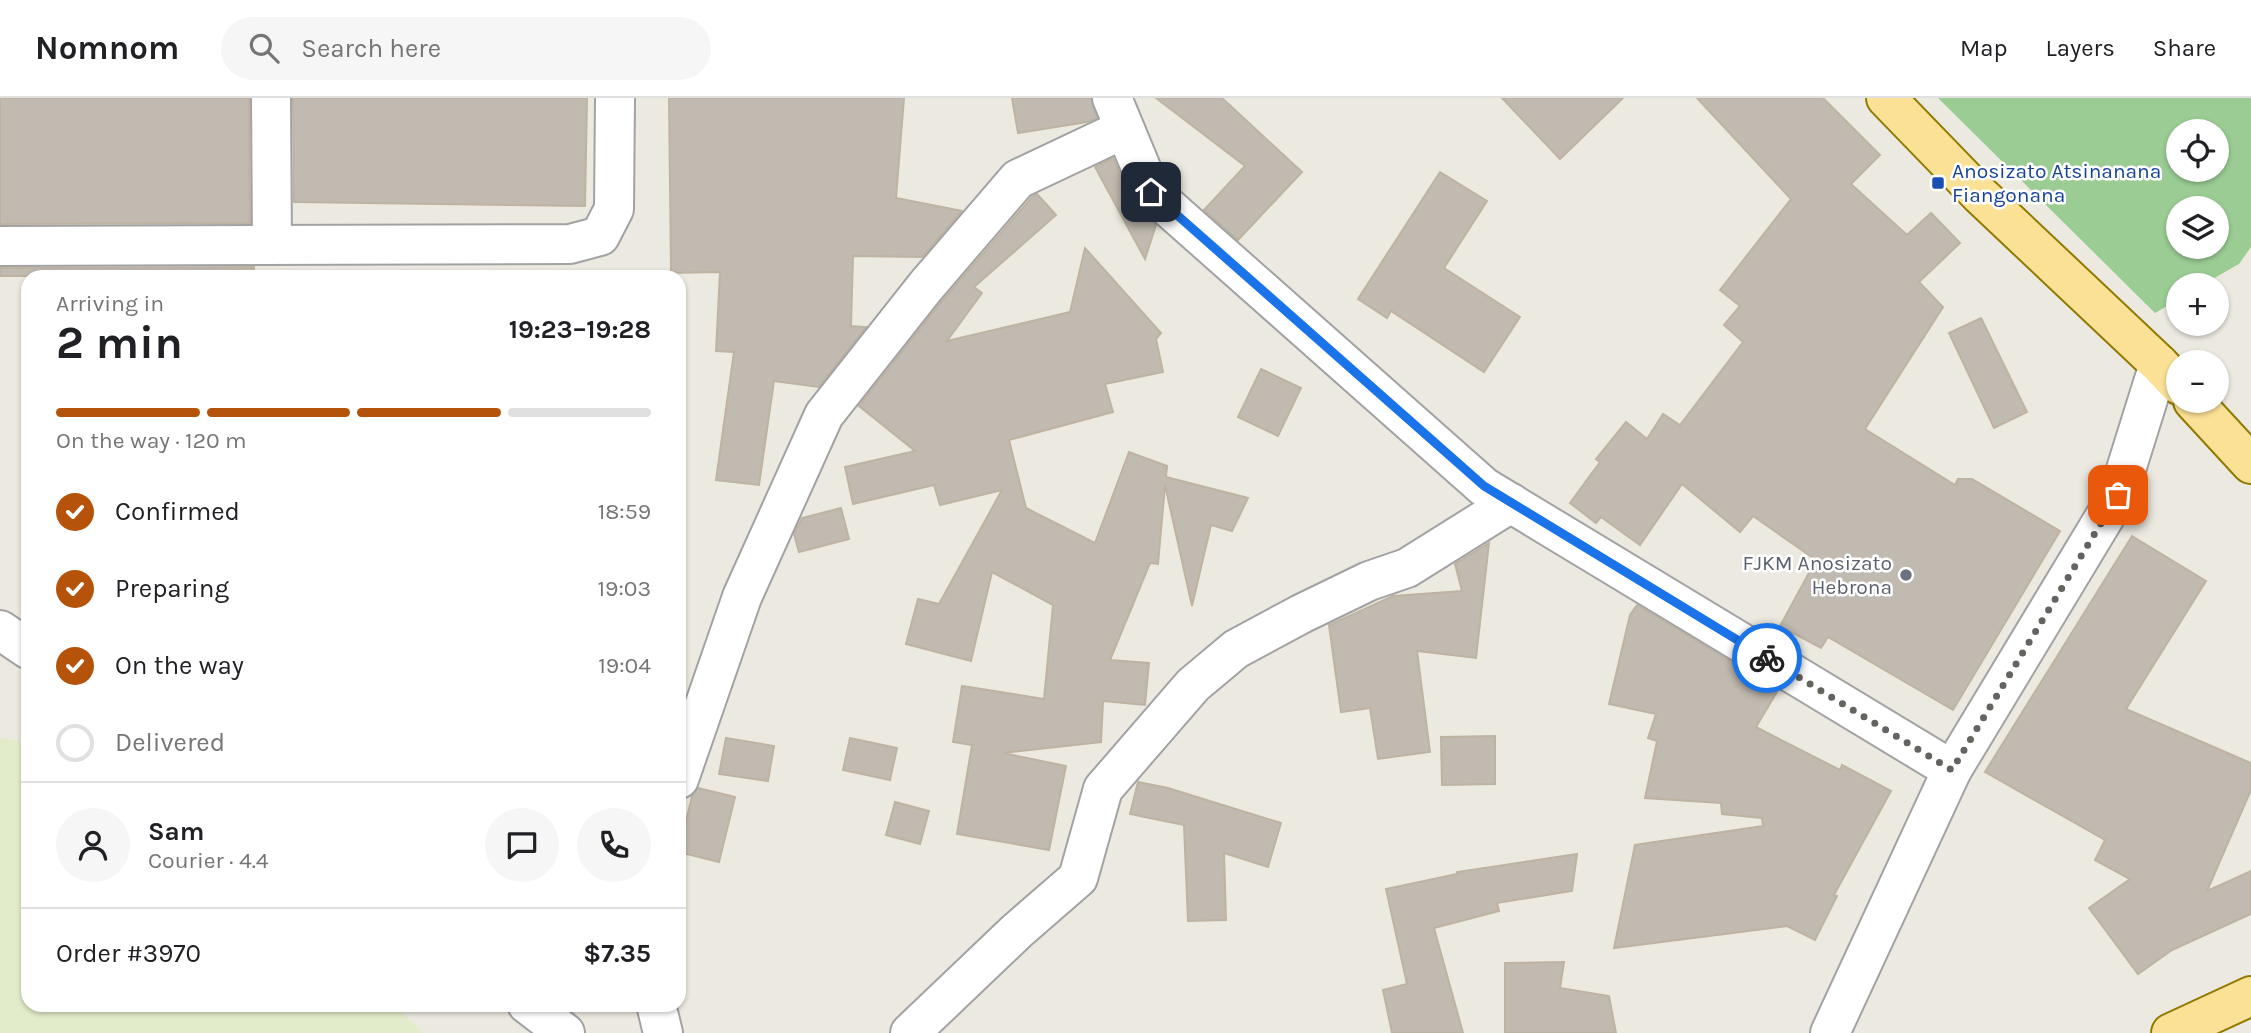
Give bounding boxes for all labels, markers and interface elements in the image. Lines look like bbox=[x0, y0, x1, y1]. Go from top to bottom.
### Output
search box bbox=[221, 17, 711, 80]
text: Nomnom bbox=[35, 29, 179, 67]
icon: search bbox=[245, 29, 283, 67]
text: Search here bbox=[301, 33, 441, 64]
text: Map bbox=[1960, 34, 2008, 62]
text: Layers bbox=[2046, 34, 2115, 62]
text: Share bbox=[2153, 34, 2216, 62]
map controls bbox=[2166, 119, 2229, 413]
button: locate bbox=[2166, 119, 2229, 182]
place label: Anosizato Atsinanana Fiangonana bbox=[1952, 159, 2161, 207]
pin bbox=[1121, 162, 1181, 222]
icon: home bbox=[1132, 173, 1170, 211]
marker: Anosizato Atsinanana Fiangonana bbox=[1930, 175, 1946, 191]
button: layers bbox=[2166, 196, 2229, 259]
button: + bbox=[2166, 273, 2229, 336]
text: Arriving in bbox=[56, 290, 164, 317]
text: 19:23–19:28 bbox=[509, 314, 651, 345]
text: 2 min bbox=[56, 316, 183, 370]
button: − bbox=[2166, 350, 2229, 413]
text: On the way · 120 m bbox=[56, 427, 247, 454]
pin bbox=[2088, 465, 2148, 525]
icon: bag bbox=[2099, 476, 2137, 514]
icon: check bbox=[56, 493, 94, 531]
text: Confirmed bbox=[115, 496, 240, 527]
text: 18:59 bbox=[598, 498, 651, 525]
place label: FJKM Anosizato Hebrona bbox=[1743, 551, 1892, 599]
marker: FJKM Anosizato Hebrona bbox=[1898, 567, 1914, 583]
icon: check bbox=[56, 570, 94, 608]
text: Preparing bbox=[115, 573, 229, 604]
text: 19:03 bbox=[598, 575, 651, 602]
courier bbox=[1732, 623, 1802, 693]
icon: bike bbox=[1748, 639, 1786, 677]
icon: check bbox=[56, 647, 94, 685]
text: On the way bbox=[115, 650, 244, 681]
text: 19:04 bbox=[598, 652, 651, 679]
text: Delivered bbox=[115, 727, 225, 758]
button: person bbox=[56, 808, 130, 882]
button: chat bbox=[485, 808, 559, 882]
button: phone bbox=[577, 808, 651, 882]
text: Sam bbox=[148, 816, 204, 847]
text: Courier · 4.4 bbox=[148, 847, 269, 874]
text: Order #3970 bbox=[56, 938, 201, 969]
text: $7.35 bbox=[583, 938, 651, 969]

